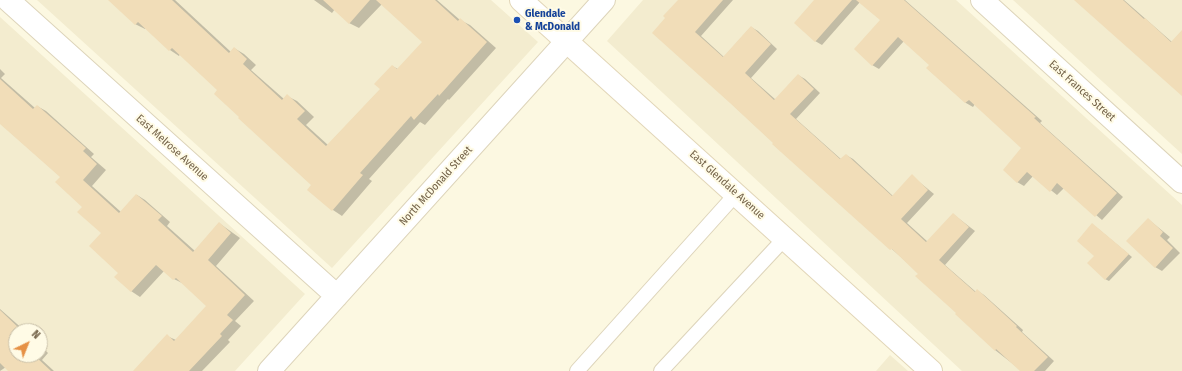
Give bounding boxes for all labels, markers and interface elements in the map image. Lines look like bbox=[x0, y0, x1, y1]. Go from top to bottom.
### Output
place label: Glendale & McDonald bbox=[525, 7, 580, 33]
marker: Glendale & McDonald bbox=[512, 15, 522, 25]
street label: East Frances Street bbox=[1046, 58, 1118, 124]
street label: East Melrose Avenue bbox=[133, 112, 211, 184]
street label: North McDonald Street bbox=[397, 144, 475, 228]
street label: East Glendale Avenue bbox=[687, 148, 767, 222]
north arrow bbox=[8, 323, 48, 363]
text: N bbox=[29, 328, 43, 342]

